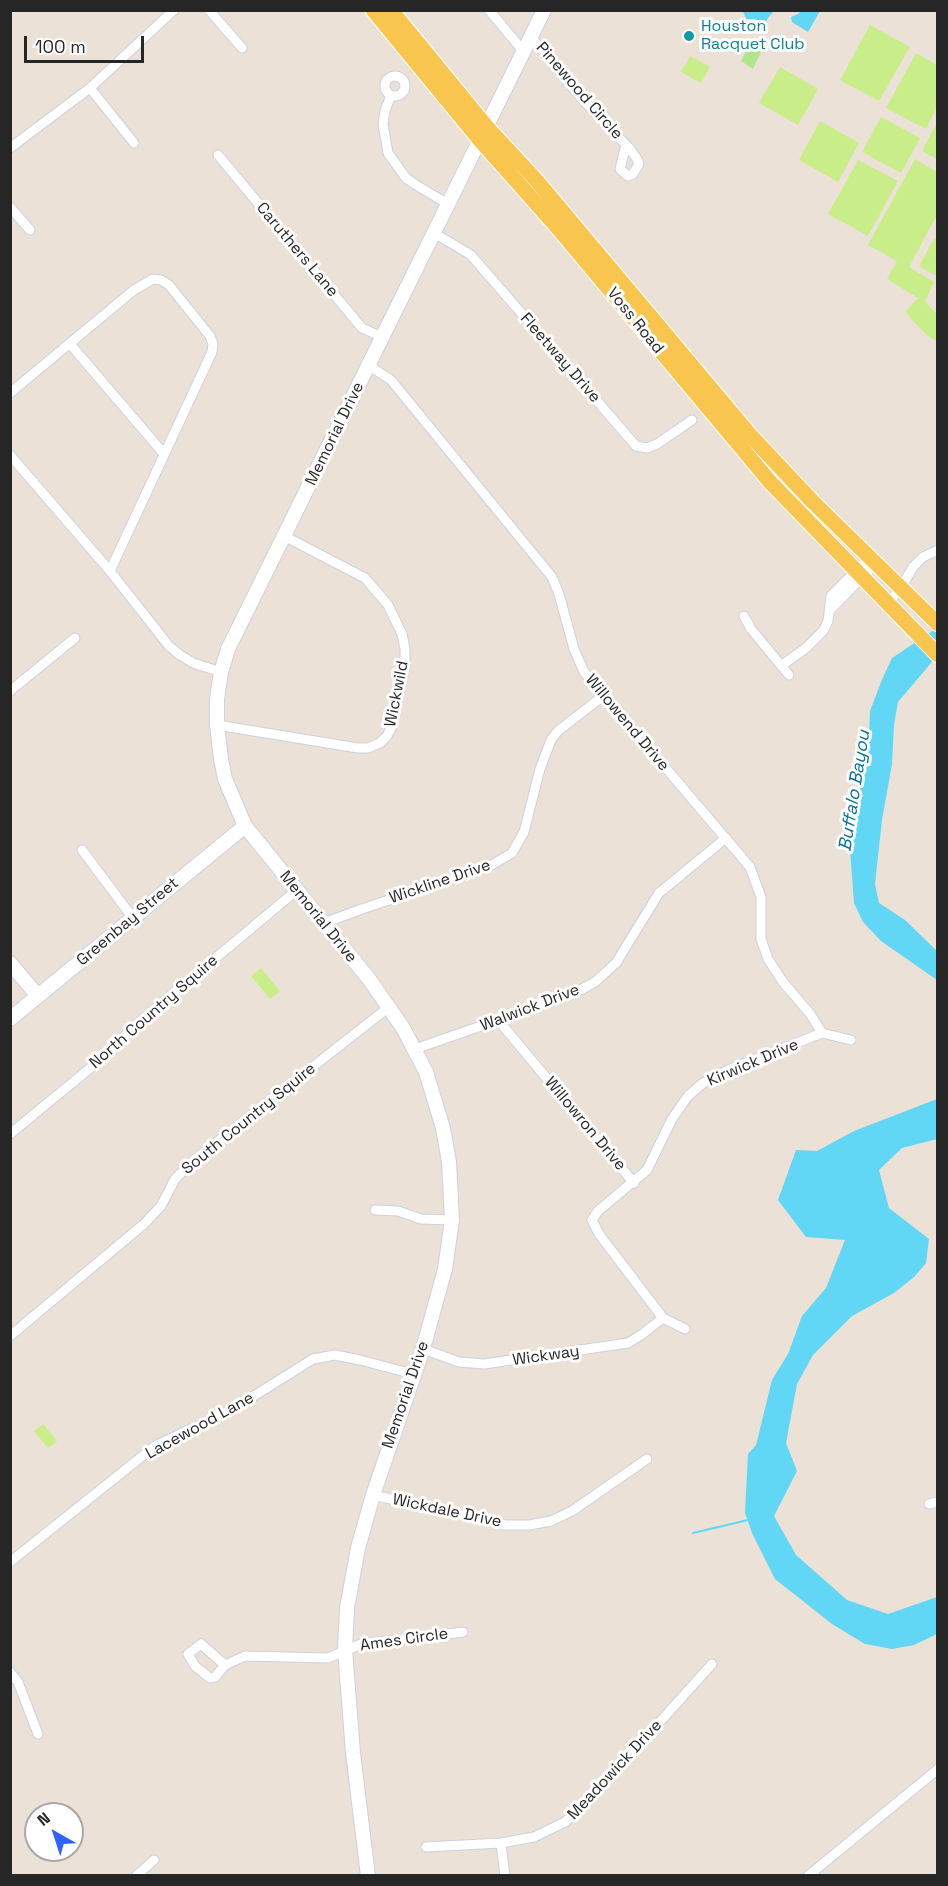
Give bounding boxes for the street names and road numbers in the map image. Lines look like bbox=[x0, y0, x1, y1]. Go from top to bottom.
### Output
street label: Pinewood Circle bbox=[532, 39, 626, 143]
street label: Caruthers Lane bbox=[252, 199, 342, 301]
street label: Voss Road bbox=[603, 284, 667, 358]
street label: Fleetway Drive bbox=[516, 309, 604, 407]
street label: Memorial Drive bbox=[302, 379, 368, 489]
street label: Wickwild bbox=[381, 659, 413, 729]
street label: Willowend Drive bbox=[581, 671, 673, 775]
street label: Wickline Drive bbox=[387, 856, 493, 908]
street label: Memorial Drive bbox=[275, 867, 361, 967]
street label: Greenbay Street bbox=[73, 874, 183, 970]
street label: North Country Squire bbox=[86, 951, 222, 1073]
street label: Walwick Drive bbox=[478, 980, 582, 1036]
street label: Kirwick Drive bbox=[705, 1035, 801, 1091]
street label: South Country Squire bbox=[178, 1059, 320, 1179]
street label: Willowron Drive bbox=[540, 1073, 630, 1175]
street label: Memorial Drive bbox=[379, 1339, 433, 1451]
street label: Wickway bbox=[511, 1342, 581, 1370]
street label: Lacewood Lane bbox=[143, 1388, 257, 1464]
street label: Wickdale Drive bbox=[391, 1490, 503, 1532]
street label: Ames Circle bbox=[359, 1624, 449, 1656]
street label: Meadowick Drive bbox=[564, 1716, 666, 1824]

